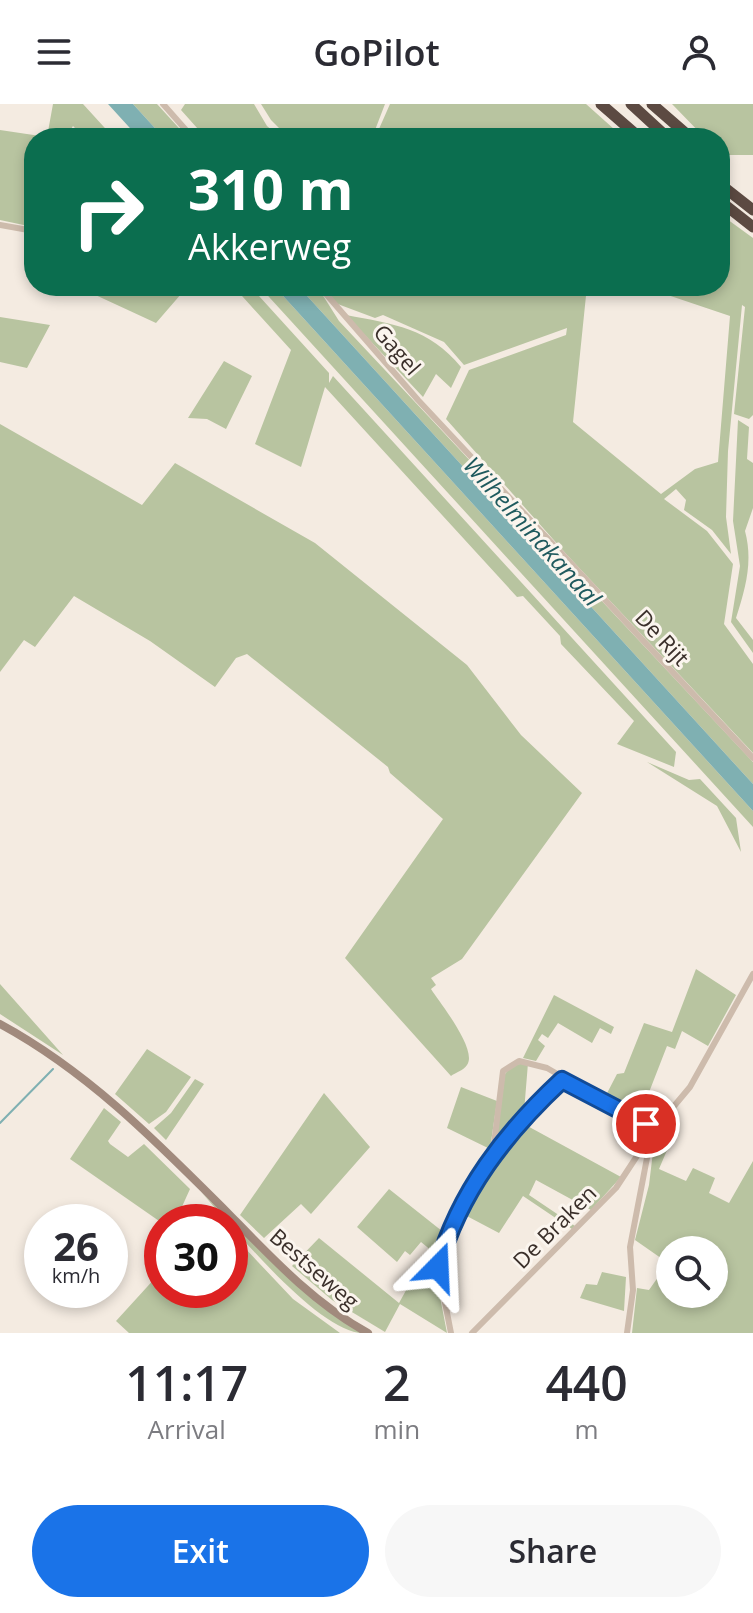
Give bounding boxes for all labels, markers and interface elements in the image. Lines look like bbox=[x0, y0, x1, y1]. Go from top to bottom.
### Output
text: GoPilot bbox=[313, 28, 440, 77]
icon: menu bbox=[32, 30, 76, 74]
icon: person bbox=[677, 30, 721, 74]
text: 310 m bbox=[188, 150, 354, 226]
icon: right bbox=[56, 160, 160, 264]
text: Akkerweg bbox=[188, 222, 351, 271]
street label: Gagel bbox=[368, 317, 428, 381]
water label: Wilhelminakanaal bbox=[457, 449, 610, 614]
street label: De Rijt bbox=[629, 602, 697, 672]
pin bbox=[612, 1090, 680, 1158]
icon: arrive bbox=[624, 1102, 668, 1146]
street label: De Braken bbox=[506, 1178, 602, 1274]
speed limit sign: 30 bbox=[144, 1204, 248, 1308]
text: 26 bbox=[53, 1218, 99, 1273]
street label: Bestseweg bbox=[264, 1221, 366, 1315]
position arrow bbox=[396, 1225, 480, 1309]
map controls bbox=[656, 1236, 728, 1308]
button: search bbox=[656, 1236, 728, 1308]
text: km/h bbox=[52, 1262, 100, 1289]
text: 11:17 bbox=[125, 1350, 248, 1415]
text: 2 bbox=[383, 1350, 411, 1415]
text: 440 bbox=[545, 1350, 628, 1415]
text: Arrival bbox=[148, 1411, 226, 1447]
text: min bbox=[374, 1411, 420, 1447]
text: m bbox=[575, 1411, 599, 1447]
button: Exit bbox=[32, 1505, 369, 1597]
button: Share bbox=[385, 1505, 721, 1597]

